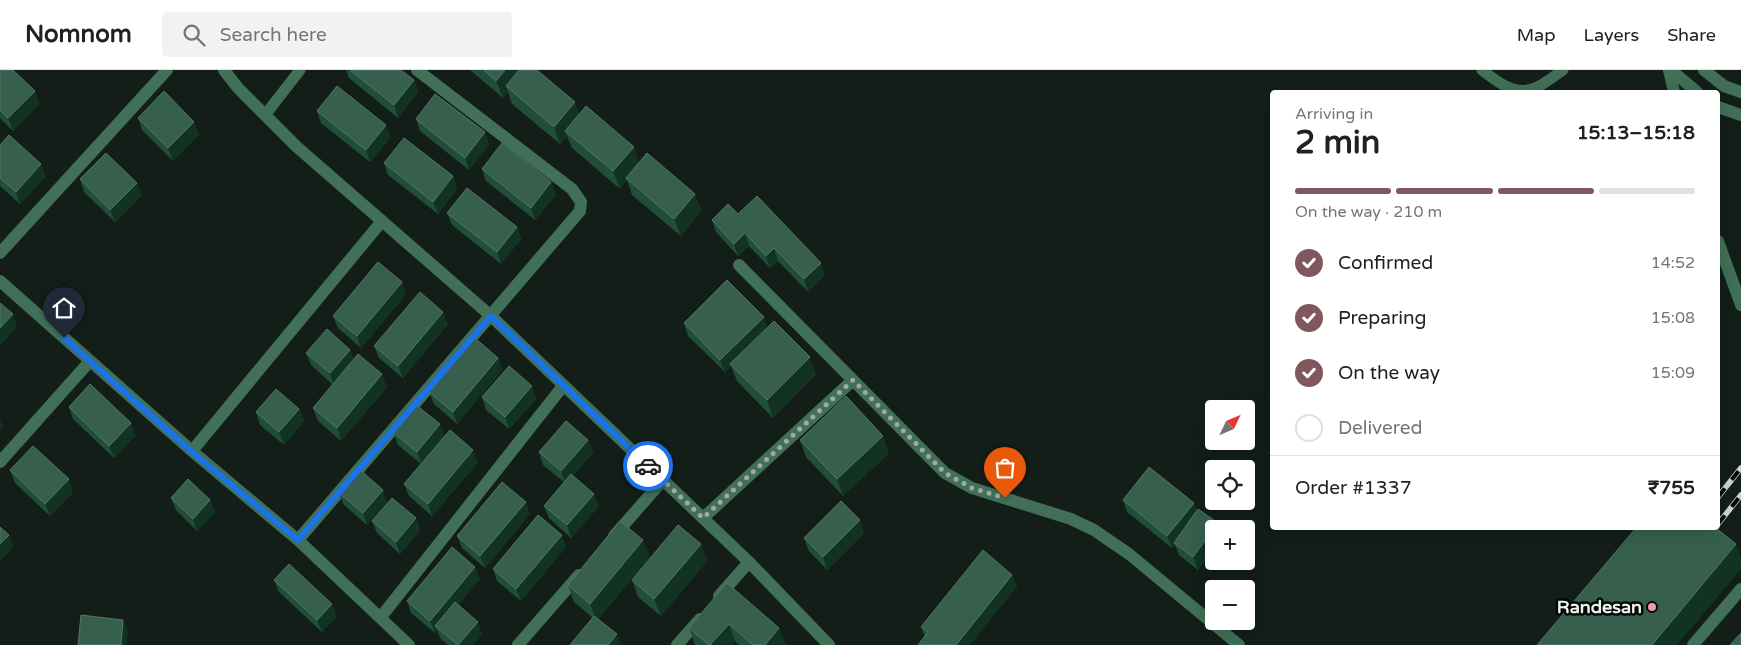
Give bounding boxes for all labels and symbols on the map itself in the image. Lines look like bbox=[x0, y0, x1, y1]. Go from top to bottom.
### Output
pin bbox=[43, 287, 85, 338]
north arrow bbox=[1205, 400, 1255, 450]
courier bbox=[623, 441, 673, 491]
pin bbox=[984, 447, 1026, 498]
place label: Randesan bbox=[1557, 596, 1642, 618]
marker: Randesan bbox=[1646, 601, 1658, 613]

